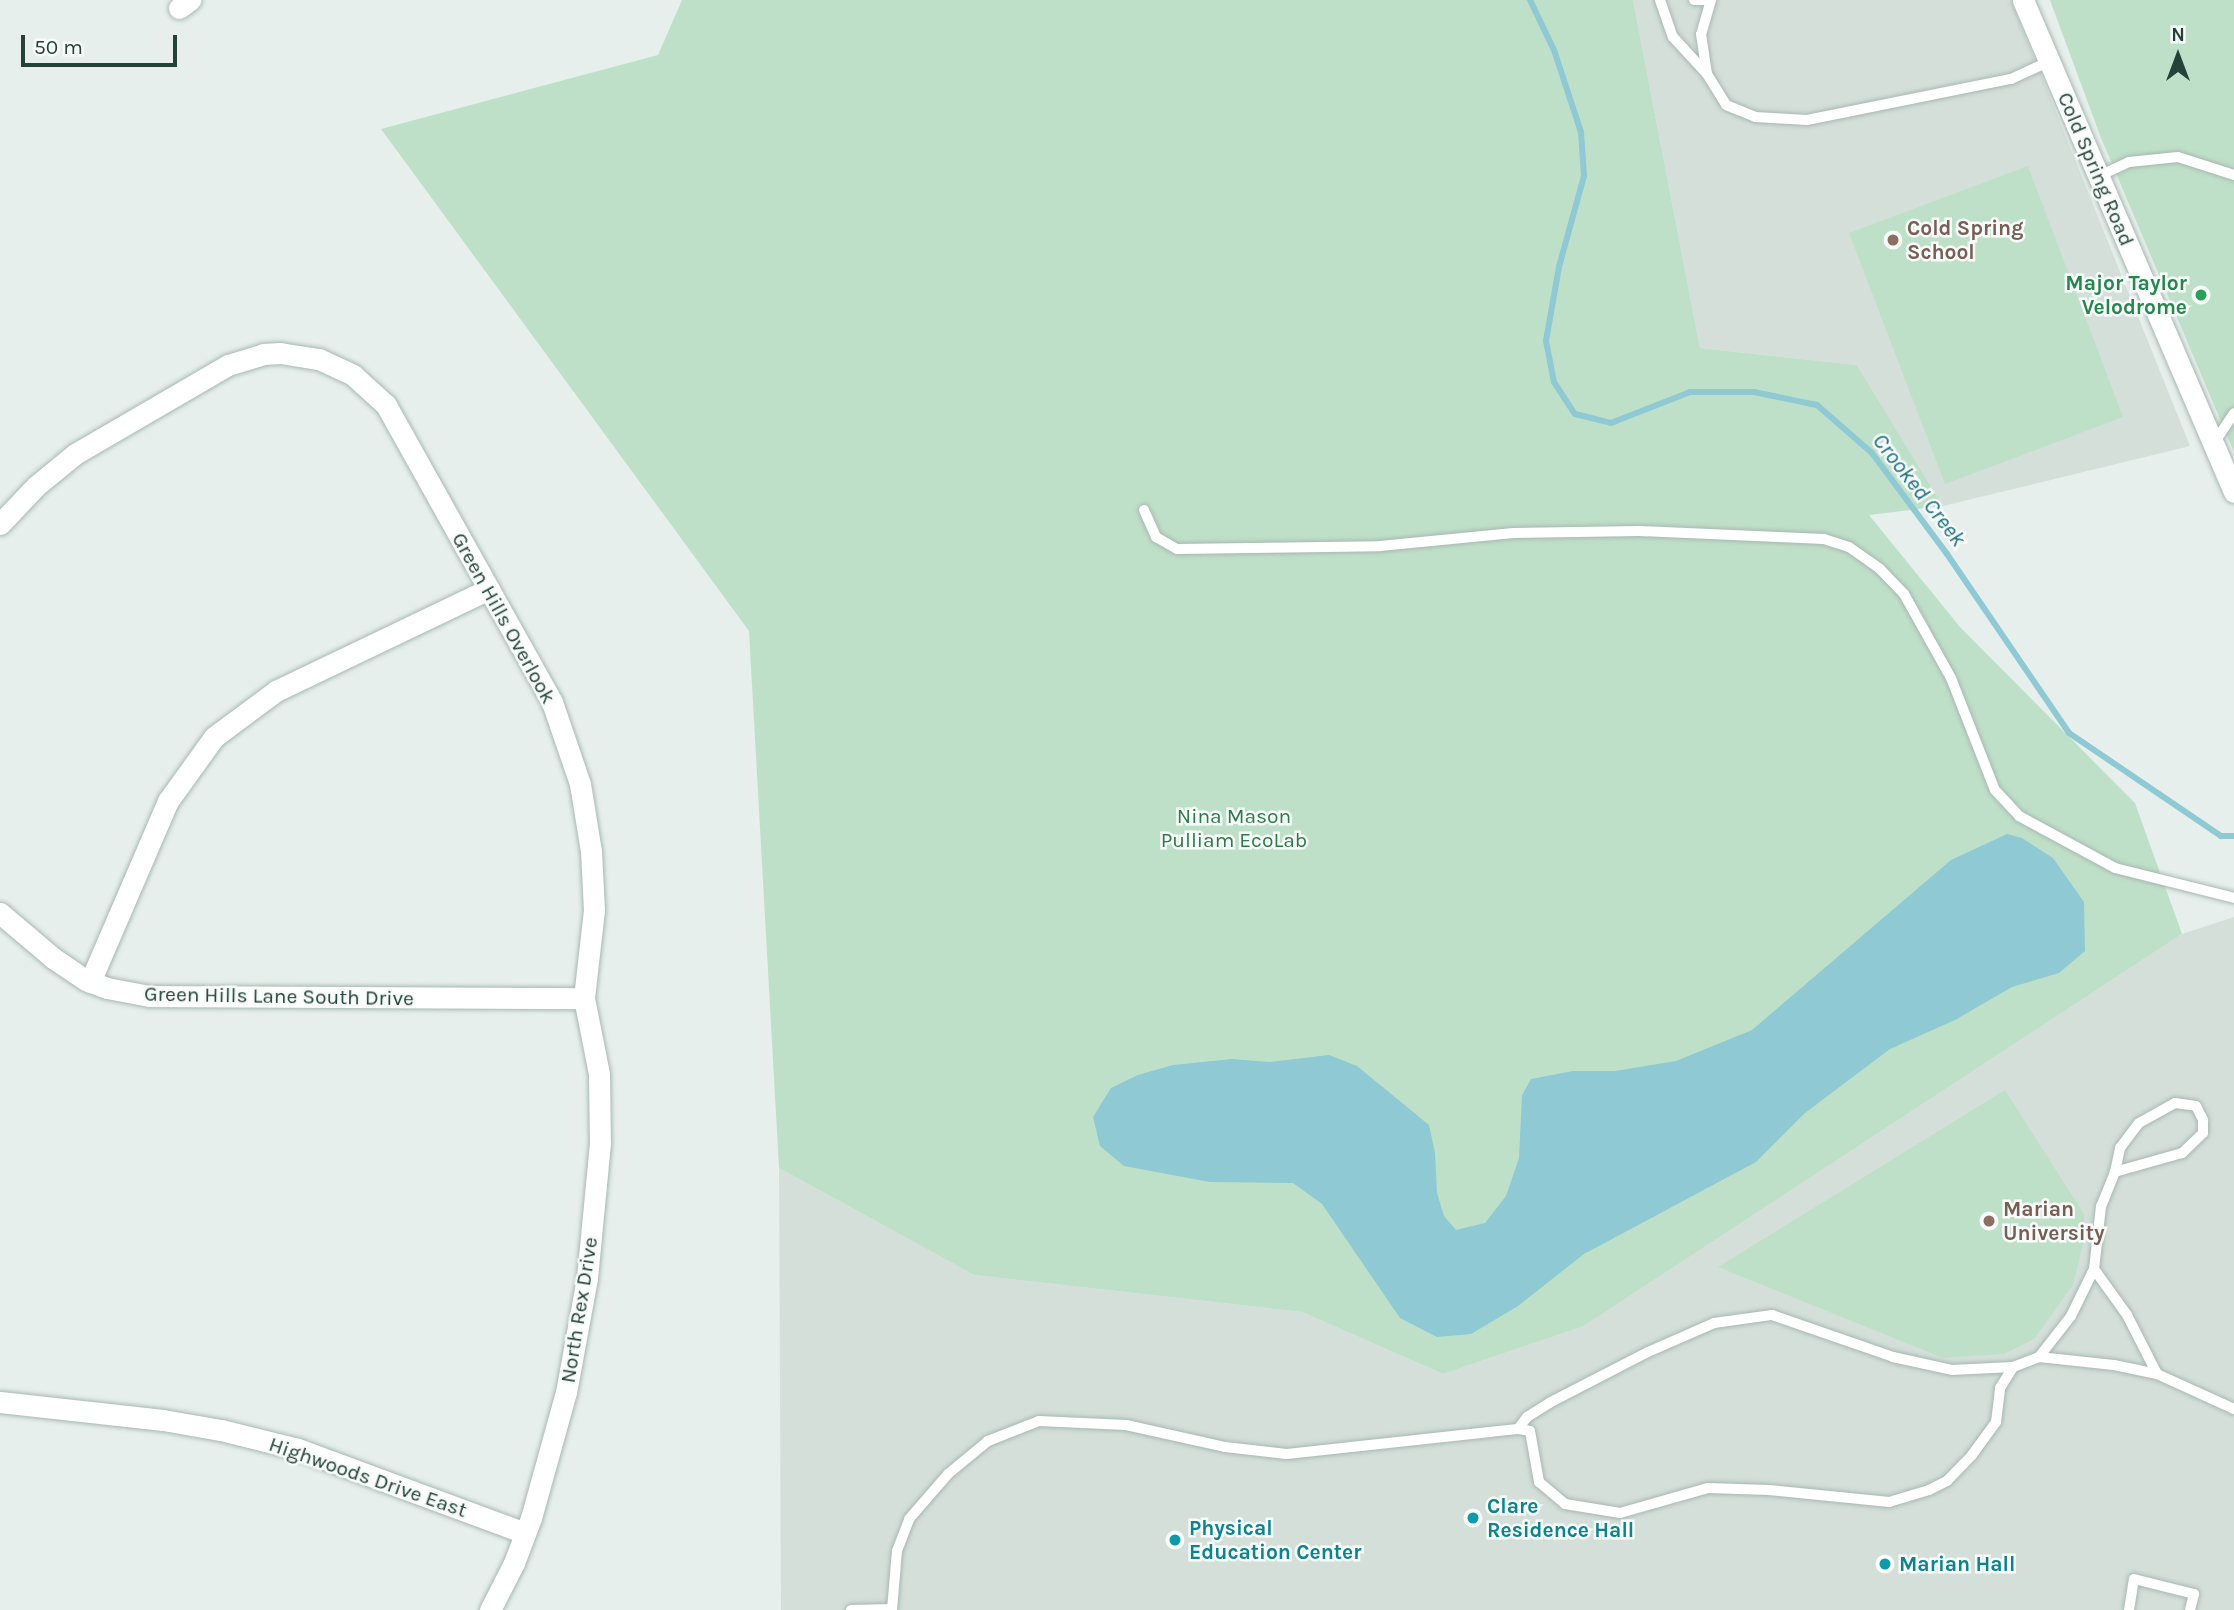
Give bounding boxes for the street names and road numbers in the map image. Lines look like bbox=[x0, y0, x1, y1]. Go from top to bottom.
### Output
street label: Cold Spring Road bbox=[2052, 88, 2140, 250]
street label: Green Hills Overlook bbox=[447, 528, 561, 708]
street label: Green Hills Lane South Drive bbox=[144, 981, 414, 1011]
street label: North Rex Drive bbox=[555, 1235, 603, 1385]
street label: Highwoods Drive East bbox=[266, 1431, 470, 1523]

